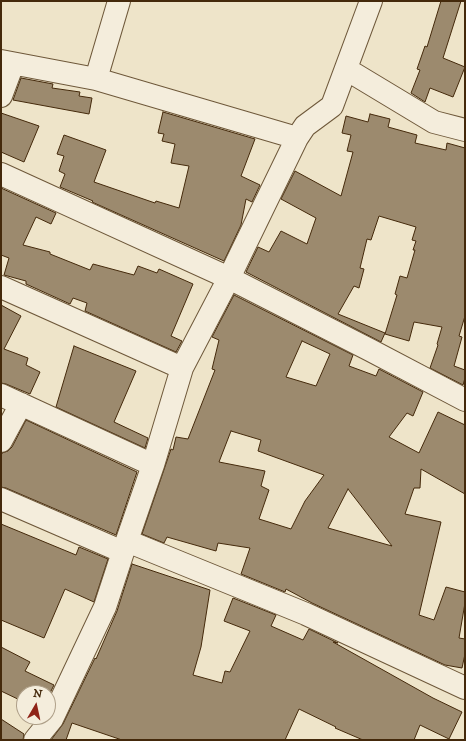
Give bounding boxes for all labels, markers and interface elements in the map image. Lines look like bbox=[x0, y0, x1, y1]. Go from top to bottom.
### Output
north arrow bbox=[16, 685, 56, 725]
text: N bbox=[32, 687, 43, 702]

